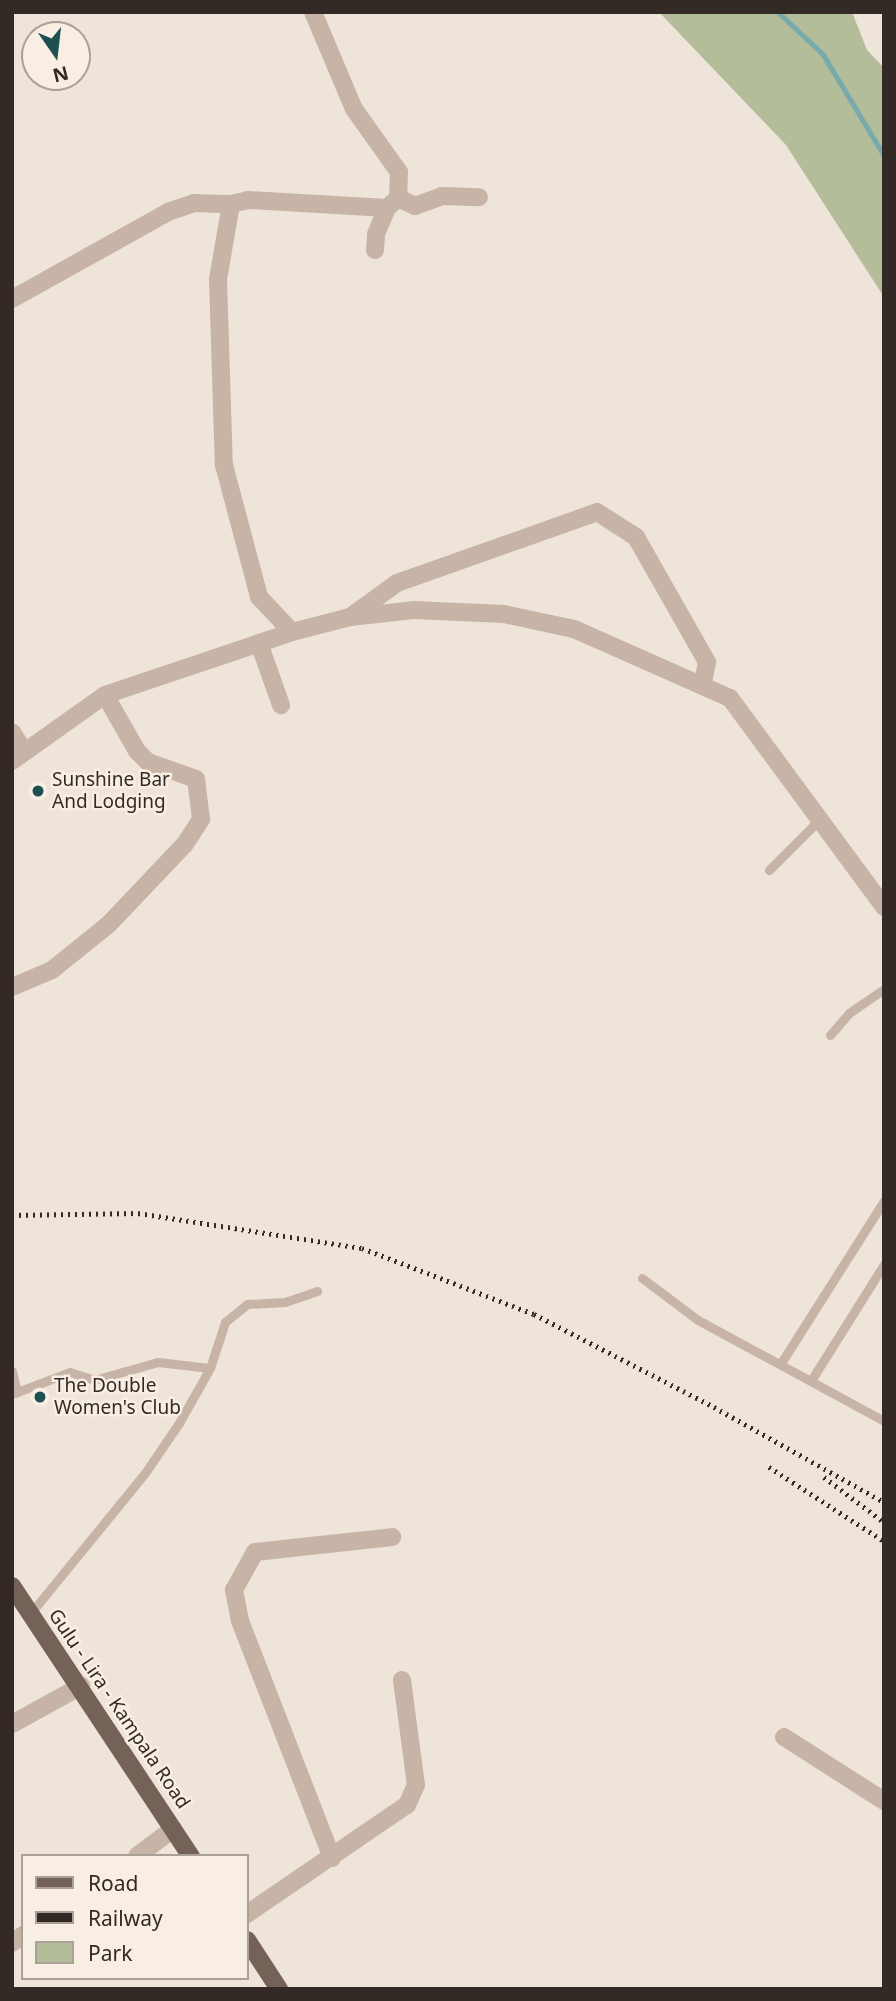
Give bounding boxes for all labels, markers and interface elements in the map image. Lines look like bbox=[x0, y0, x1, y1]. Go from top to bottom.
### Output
north arrow bbox=[21, 21, 91, 91]
text: N bbox=[50, 60, 71, 89]
place label: Sunshine Bar And Lodging bbox=[52, 769, 170, 813]
marker: Sunshine Bar And Lodging bbox=[30, 783, 46, 799]
place label: The Double Women's Club bbox=[54, 1375, 181, 1419]
marker: The Double Women's Club bbox=[32, 1389, 48, 1405]
street label: Gulu - Lira - Kampala Road bbox=[44, 1605, 194, 1813]
legend bbox=[21, 1854, 248, 1980]
text: Road bbox=[88, 1869, 138, 1897]
text: Railway bbox=[88, 1904, 163, 1932]
text: Park bbox=[88, 1939, 132, 1967]

